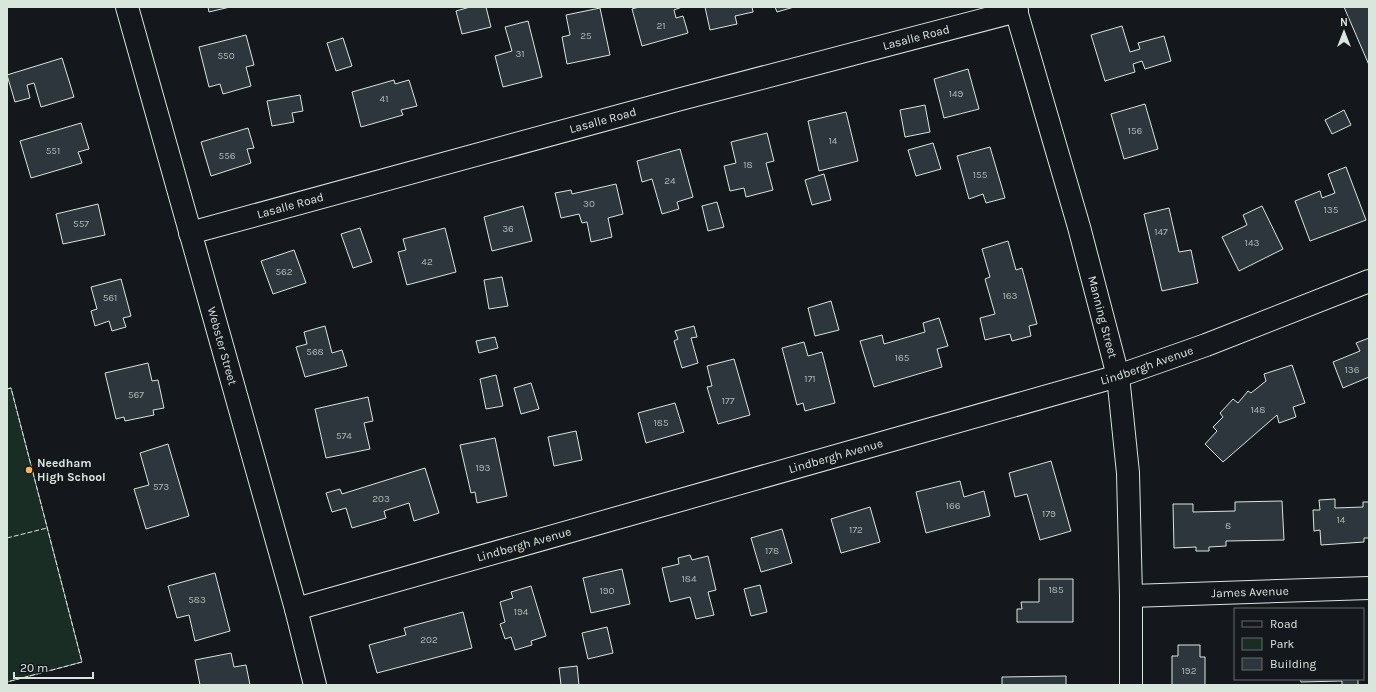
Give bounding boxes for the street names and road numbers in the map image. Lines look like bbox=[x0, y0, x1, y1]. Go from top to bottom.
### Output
street label: Lasalle Road bbox=[881, 22, 951, 53]
street label: Lasalle Road bbox=[568, 105, 638, 136]
street label: Lasalle Road bbox=[255, 190, 325, 221]
street label: Manning Street bbox=[1085, 274, 1120, 360]
street label: Webster Street bbox=[204, 305, 240, 387]
street label: Lindbergh Avenue bbox=[1099, 343, 1195, 388]
street label: Lindbergh Avenue bbox=[787, 436, 885, 476]
street label: Lindbergh Avenue bbox=[475, 524, 573, 564]
street label: James Avenue bbox=[1211, 584, 1289, 600]

